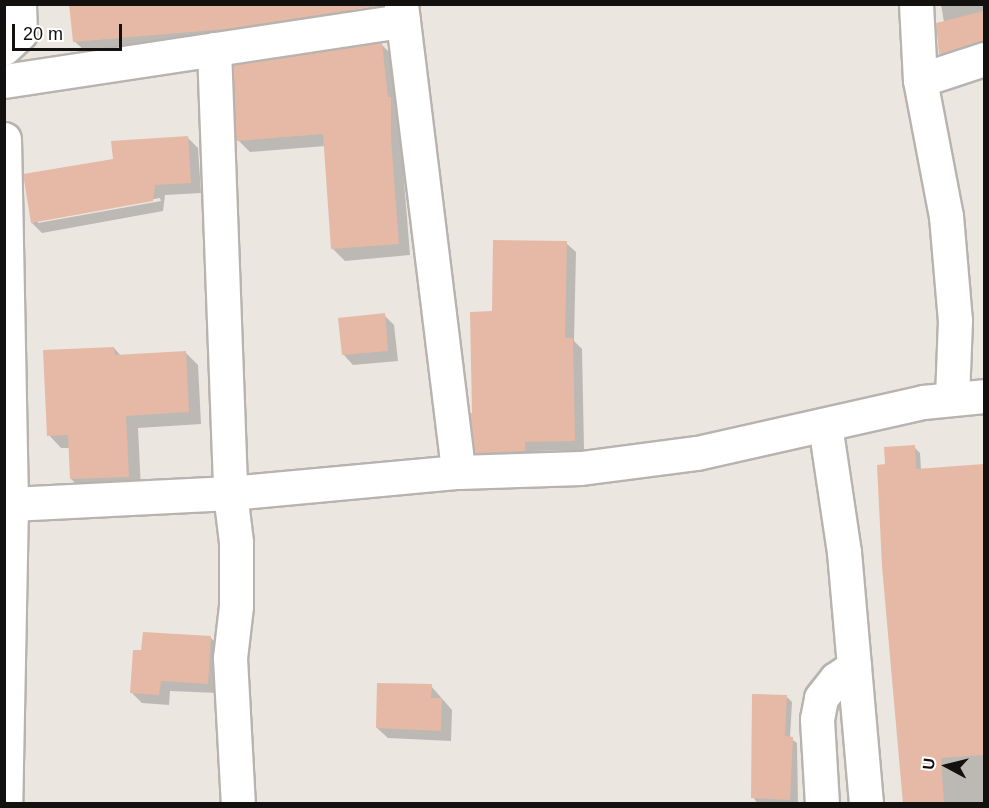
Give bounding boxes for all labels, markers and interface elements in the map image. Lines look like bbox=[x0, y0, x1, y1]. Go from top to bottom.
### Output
scale bar bbox=[15, 12, 124, 50]
text: 20 m bbox=[23, 24, 63, 44]
north arrow bbox=[917, 736, 977, 796]
text: U bbox=[919, 757, 938, 771]

